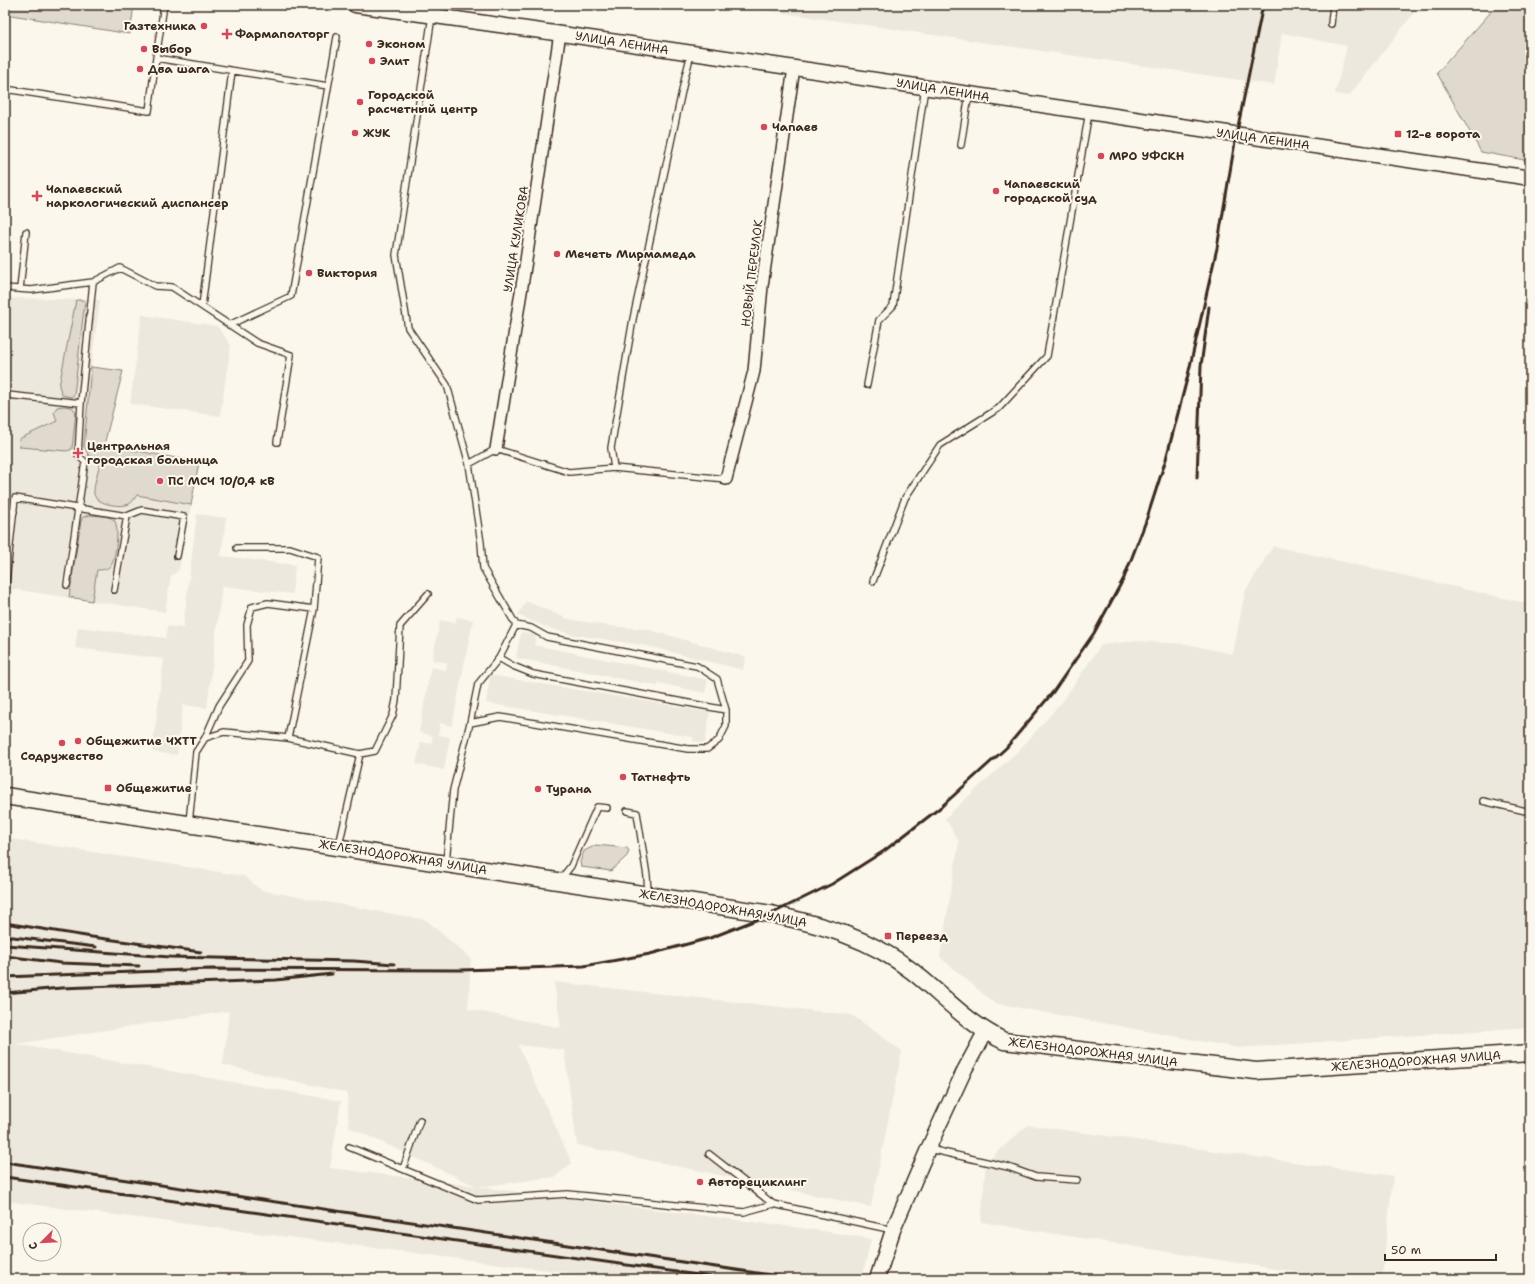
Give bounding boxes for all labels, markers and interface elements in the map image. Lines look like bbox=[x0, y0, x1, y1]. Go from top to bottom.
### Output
place label: Газтехника bbox=[124, 18, 197, 34]
marker: Газтехника bbox=[199, 21, 209, 31]
place label: Фармаполторг bbox=[235, 26, 330, 42]
street label: УЛИЦА ЛЕНИНА bbox=[574, 28, 670, 58]
marker: Фармаполторг bbox=[222, 29, 232, 39]
place label: Эконом bbox=[377, 36, 425, 52]
marker: Эконом bbox=[364, 39, 374, 49]
place label: Выбор bbox=[152, 41, 192, 57]
marker: Выбор bbox=[139, 44, 149, 54]
place label: Элит bbox=[380, 53, 410, 69]
marker: Элит bbox=[367, 56, 377, 66]
place label: Два шага bbox=[148, 61, 211, 77]
marker: Два шага bbox=[135, 64, 145, 74]
street label: УЛИЦА ЛЕНИНА bbox=[895, 75, 991, 105]
place label: Городской расчетный центр bbox=[368, 87, 478, 117]
marker: Городской расчетный центр bbox=[355, 97, 365, 107]
place label: Чапаев bbox=[772, 119, 818, 135]
marker: Чапаев bbox=[759, 122, 769, 132]
place label: ЖУК bbox=[363, 125, 391, 141]
street label: УЛИЦА ЛЕНИНА bbox=[1215, 125, 1311, 154]
place label: 12-е ворота bbox=[1406, 126, 1481, 142]
marker: ЖУК bbox=[350, 128, 360, 138]
marker: 12-е ворота bbox=[1393, 129, 1403, 139]
place label: МРО УФСКН bbox=[1109, 148, 1185, 164]
marker: МРО УФСКН bbox=[1096, 151, 1106, 161]
place label: Чапаевский городской суд bbox=[1004, 176, 1097, 206]
place label: Чапаевский наркологический диспансер bbox=[46, 181, 228, 211]
street label: УЛИЦА КУЛИКОВА bbox=[500, 184, 532, 293]
marker: Чапаевский городской суд bbox=[991, 186, 1001, 196]
marker: Чапаевский наркологический диспансер bbox=[31, 190, 43, 202]
street label: НОВЫЙ ПЕРЕУЛОК bbox=[737, 218, 767, 328]
place label: Мечеть Мирмамеда bbox=[565, 246, 696, 262]
marker: Мечеть Мирмамеда bbox=[552, 249, 562, 259]
place label: Виктория bbox=[317, 265, 377, 281]
marker: Виктория bbox=[304, 268, 314, 278]
place label: Центральная городская больница bbox=[87, 438, 219, 468]
marker: Центральная городская больница bbox=[72, 447, 84, 459]
place label: ПС МСЧ 10/0,4 кВ bbox=[168, 473, 275, 489]
marker: ПС МСЧ 10/0,4 кВ bbox=[155, 476, 165, 486]
place label: Общежитие ЧХТТ bbox=[86, 733, 197, 749]
marker: Общежитие ЧХТТ bbox=[73, 736, 83, 746]
marker: Содружество bbox=[57, 738, 67, 748]
place label: Содружество bbox=[21, 748, 104, 764]
place label: Татнефть bbox=[631, 769, 691, 785]
marker: Татнефть bbox=[618, 772, 628, 782]
place label: Общежитие bbox=[116, 780, 192, 796]
place label: Турана bbox=[546, 781, 592, 797]
marker: Общежитие bbox=[103, 783, 113, 793]
marker: Турана bbox=[533, 784, 543, 794]
street label: ЖЕЛЕЗНОДОРОЖНАЯ УЛИЦА bbox=[318, 836, 489, 878]
street label: ЖЕЛЕЗНОДОРОЖНАЯ УЛИЦА bbox=[638, 885, 809, 931]
place label: Переезд bbox=[896, 928, 948, 944]
marker: Переезд bbox=[883, 931, 893, 941]
street label: ЖЕЛЕЗНОДОРОЖНАЯ УЛИЦА bbox=[1008, 1034, 1179, 1070]
street label: ЖЕЛЕЗНОДОРОЖНАЯ УЛИЦА bbox=[1331, 1047, 1502, 1075]
place label: Авторециклинг bbox=[708, 1174, 807, 1190]
marker: Авторециклинг bbox=[695, 1177, 705, 1187]
north arrow bbox=[22, 1222, 62, 1262]
scale bar bbox=[1385, 1236, 1496, 1262]
text: С bbox=[25, 1240, 42, 1252]
text: 50 m bbox=[1391, 1242, 1421, 1258]

